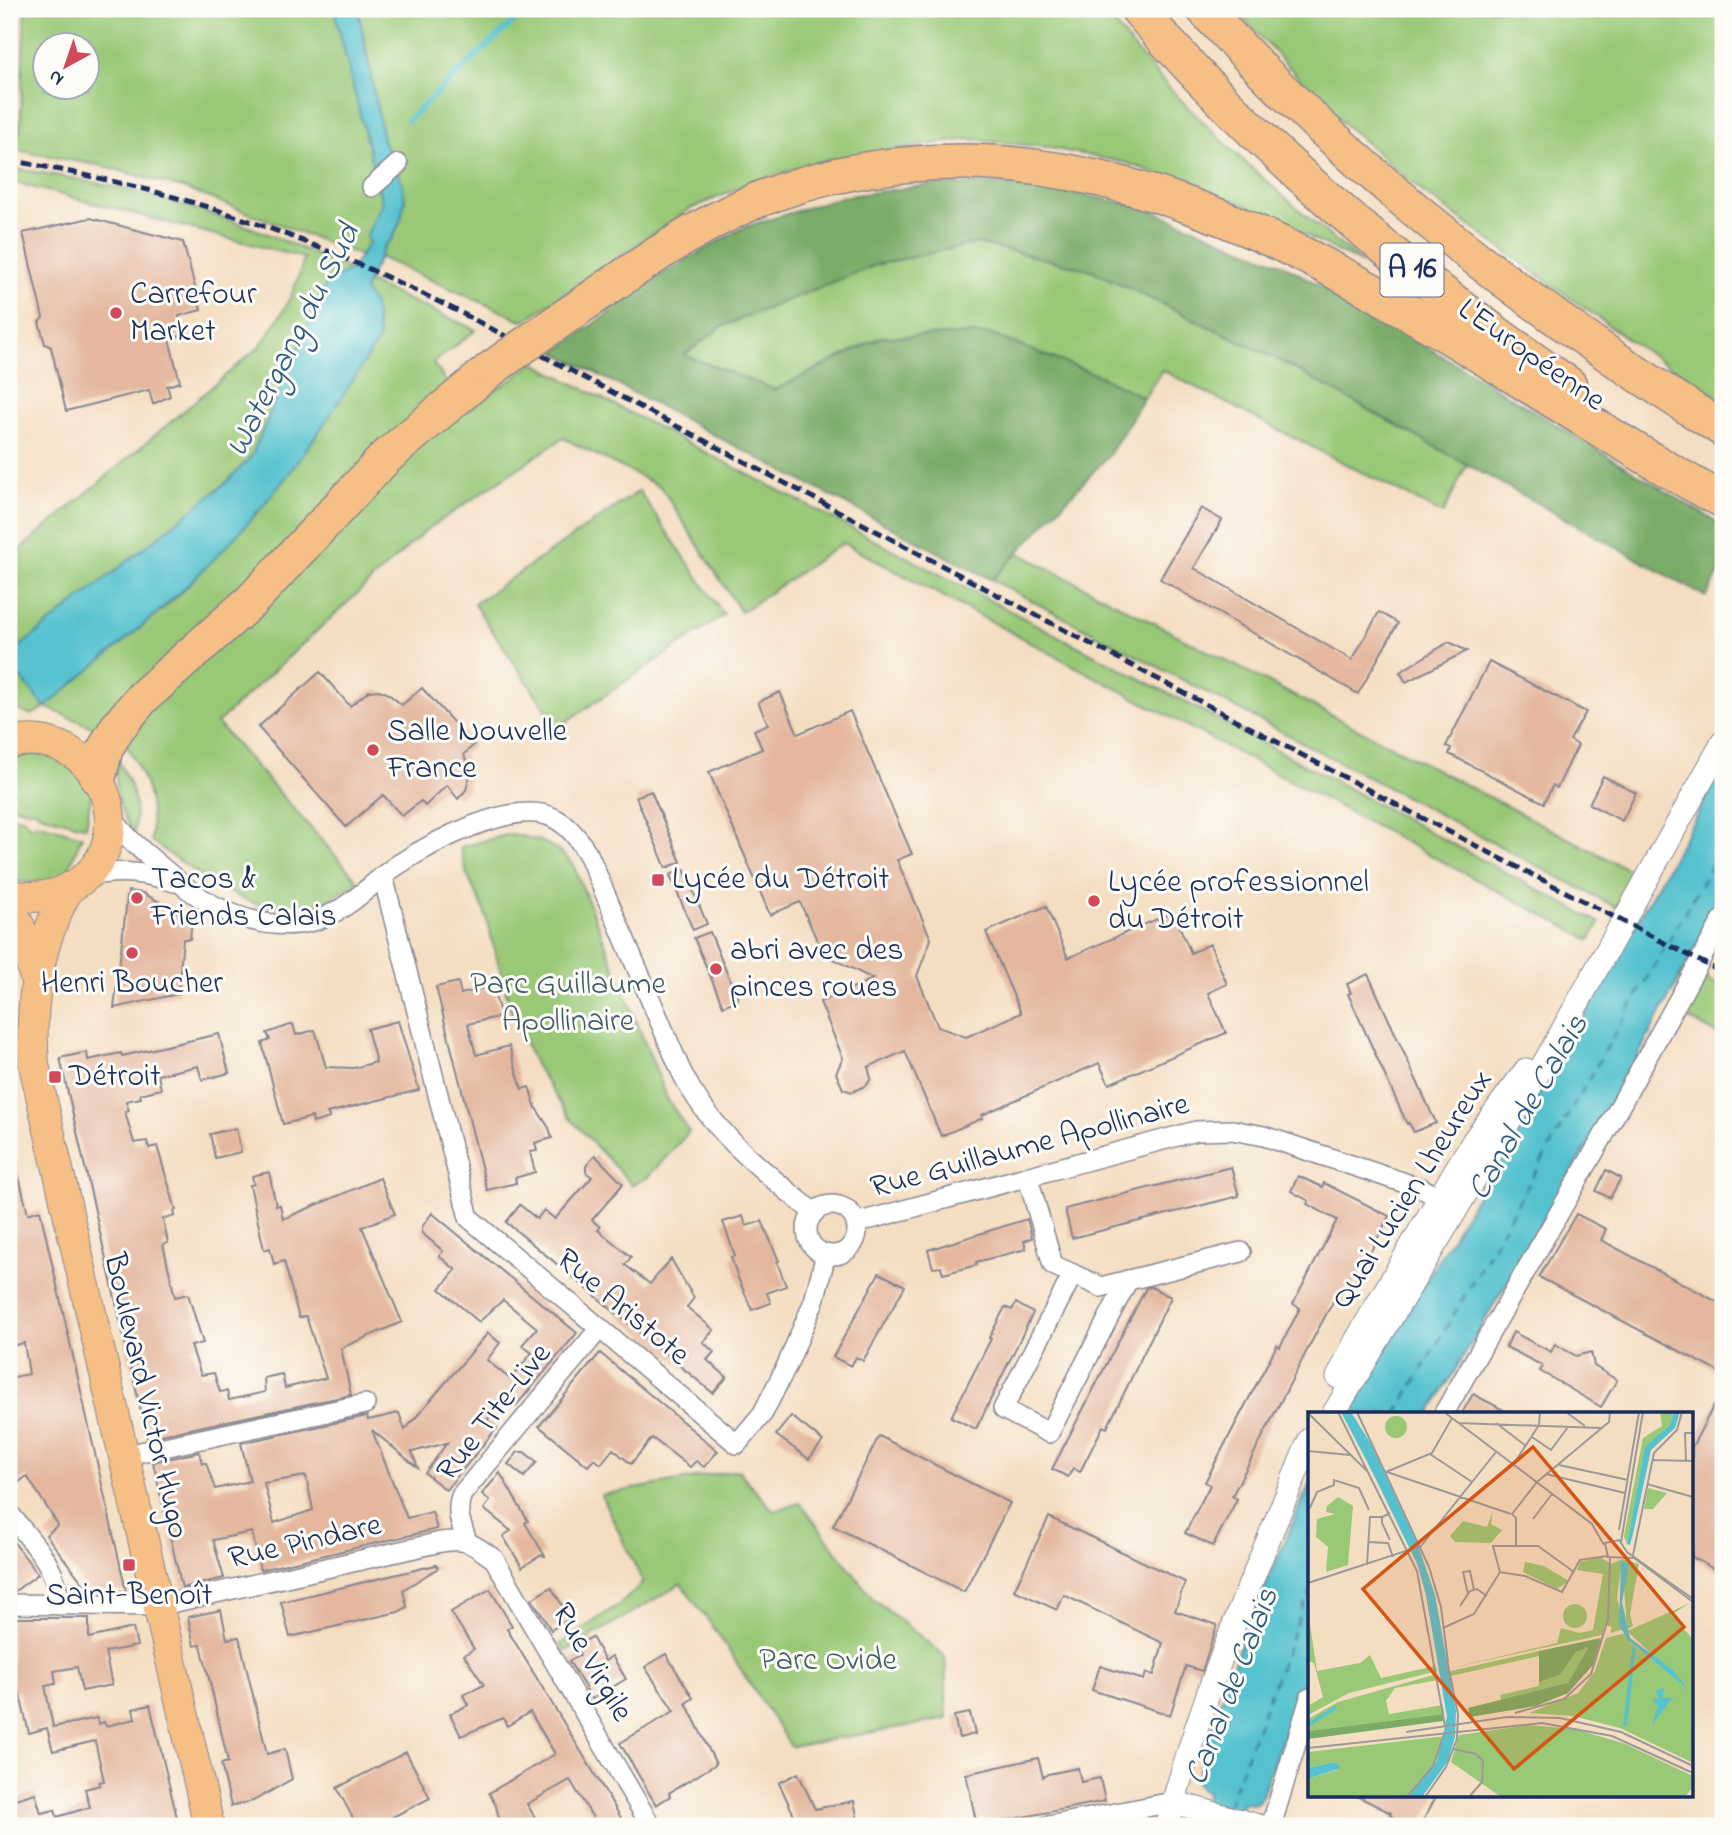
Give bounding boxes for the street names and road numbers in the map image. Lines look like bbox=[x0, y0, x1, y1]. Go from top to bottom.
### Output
road number: A 16 bbox=[1380, 244, 1444, 296]
street label: L'Européenne bbox=[1447, 288, 1615, 425]
street label: Quai Lucien Lheureux bbox=[1320, 1061, 1506, 1319]
street label: Rue Guillaume Apollinaire bbox=[865, 1082, 1195, 1212]
street label: Rue Aristote bbox=[545, 1238, 700, 1379]
street label: Boulevard Victor Hugo bbox=[89, 1248, 201, 1543]
street label: Rue Tite-Live bbox=[426, 1333, 565, 1492]
street label: Rue Pindare bbox=[224, 1502, 387, 1583]
street label: Rue Virgile bbox=[538, 1595, 644, 1732]

